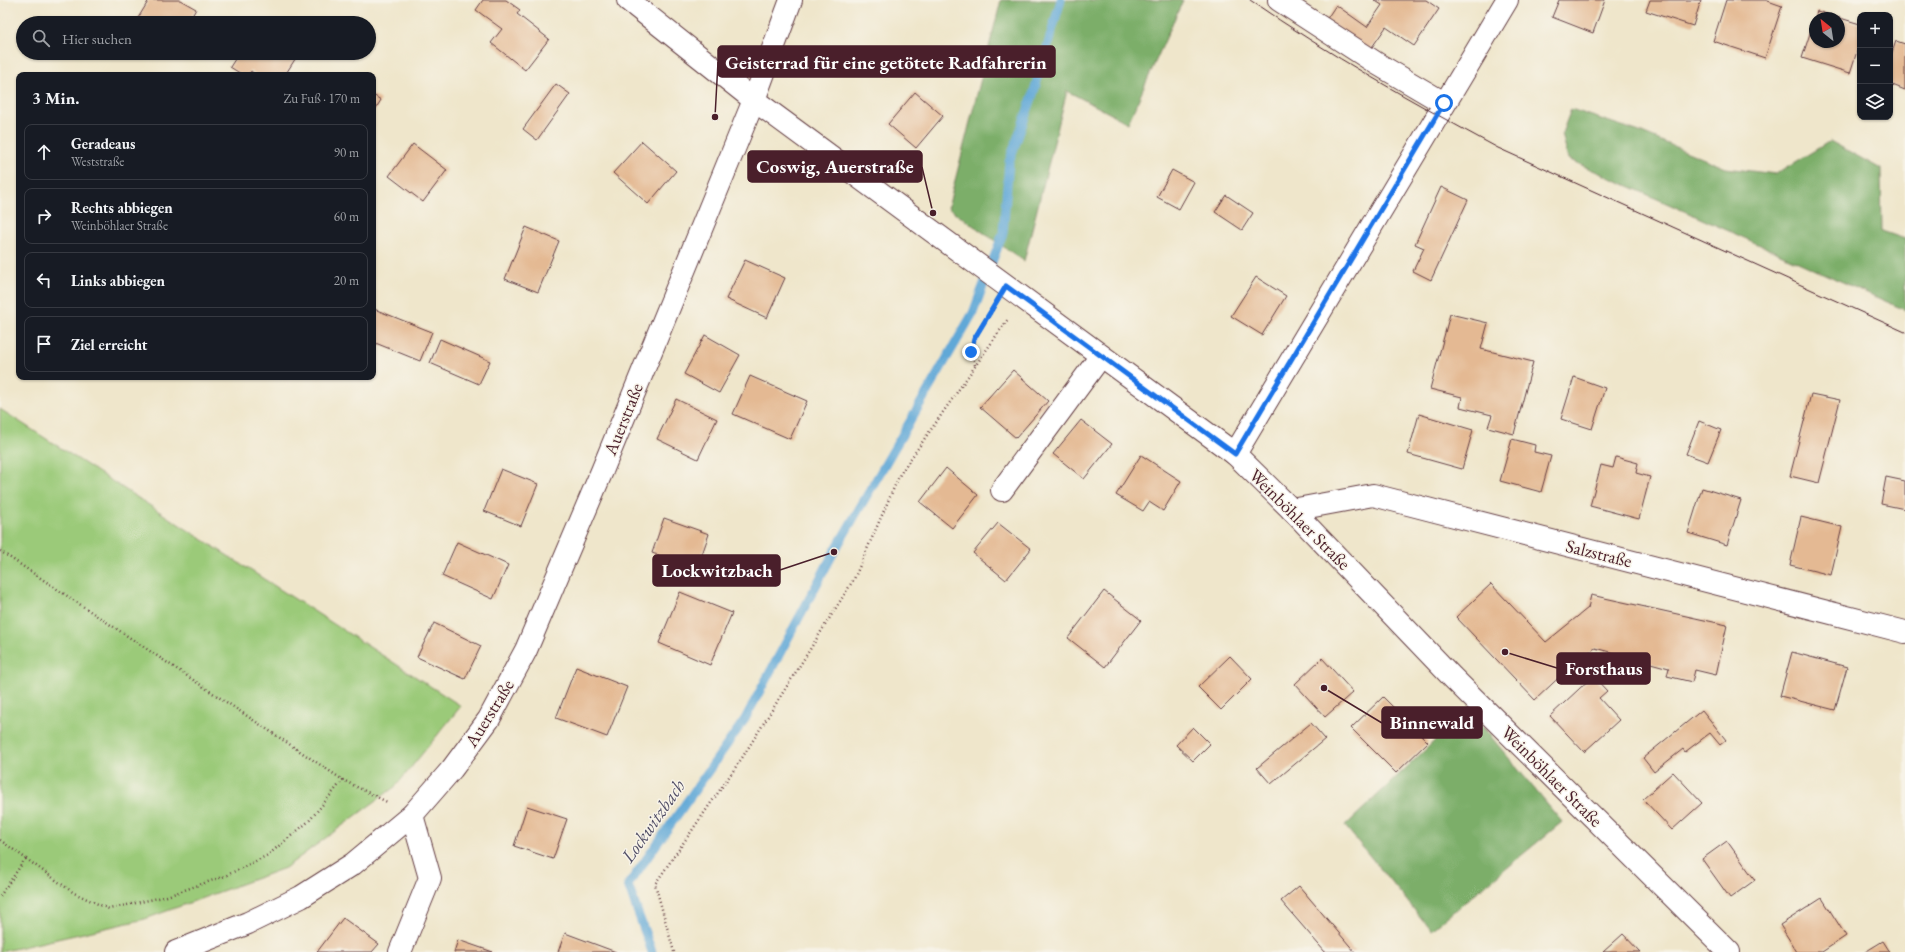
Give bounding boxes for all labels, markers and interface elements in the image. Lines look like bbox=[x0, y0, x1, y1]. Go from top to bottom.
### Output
north arrow bbox=[1809, 12, 1845, 48]
map controls bbox=[1857, 12, 1893, 120]
button: + bbox=[1857, 12, 1893, 48]
search box bbox=[16, 16, 376, 60]
icon: search bbox=[30, 27, 52, 49]
text: Hier suchen bbox=[62, 29, 132, 48]
callout: Geisterrad für eine getötete Radfahrerin bbox=[718, 46, 1055, 77]
button: − bbox=[1857, 48, 1893, 84]
text: Geisterrad für eine getötete Radfahrerin bbox=[725, 50, 1047, 75]
button: layers bbox=[1857, 84, 1893, 120]
text: 3 Min. bbox=[32, 87, 79, 109]
text: Zu Fuß · 170 m bbox=[283, 90, 360, 107]
route start bbox=[1435, 94, 1453, 112]
text: Geradeaus bbox=[71, 134, 135, 153]
icon: ahead bbox=[33, 141, 55, 163]
text: 90 m bbox=[334, 144, 359, 161]
callout: Coswig, Auerstraße bbox=[748, 151, 922, 182]
text: Weststraße bbox=[71, 153, 124, 170]
text: Coswig, Auerstraße bbox=[756, 154, 914, 179]
text: Rechts abbiegen bbox=[71, 198, 173, 217]
icon: right bbox=[33, 205, 55, 227]
text: 60 m bbox=[334, 208, 359, 225]
text: Weinböhlaer Straße bbox=[71, 217, 168, 234]
icon: left bbox=[33, 269, 55, 291]
text: Links abbiegen bbox=[71, 271, 165, 290]
text: 20 m bbox=[334, 272, 359, 289]
icon: arrive bbox=[33, 333, 55, 355]
text: Ziel erreicht bbox=[71, 335, 147, 354]
route end bbox=[962, 343, 980, 361]
street label: Auerstraße bbox=[598, 380, 648, 459]
street label: Weinböhlaer Straße bbox=[1244, 463, 1356, 575]
street label: Salzstraße bbox=[1564, 534, 1634, 572]
callout: Lockwitzbach bbox=[653, 555, 780, 586]
text: Lockwitzbach bbox=[661, 558, 773, 583]
callout: Forsthaus bbox=[1557, 653, 1650, 684]
text: Forsthaus bbox=[1565, 656, 1643, 681]
street label: Auerstraße bbox=[459, 675, 519, 752]
callout: Binnewald bbox=[1382, 707, 1482, 738]
text: Binnewald bbox=[1390, 710, 1475, 735]
street label: Weinböhlaer Straße bbox=[1496, 720, 1608, 832]
water label: Lockwitzbach bbox=[615, 775, 691, 868]

